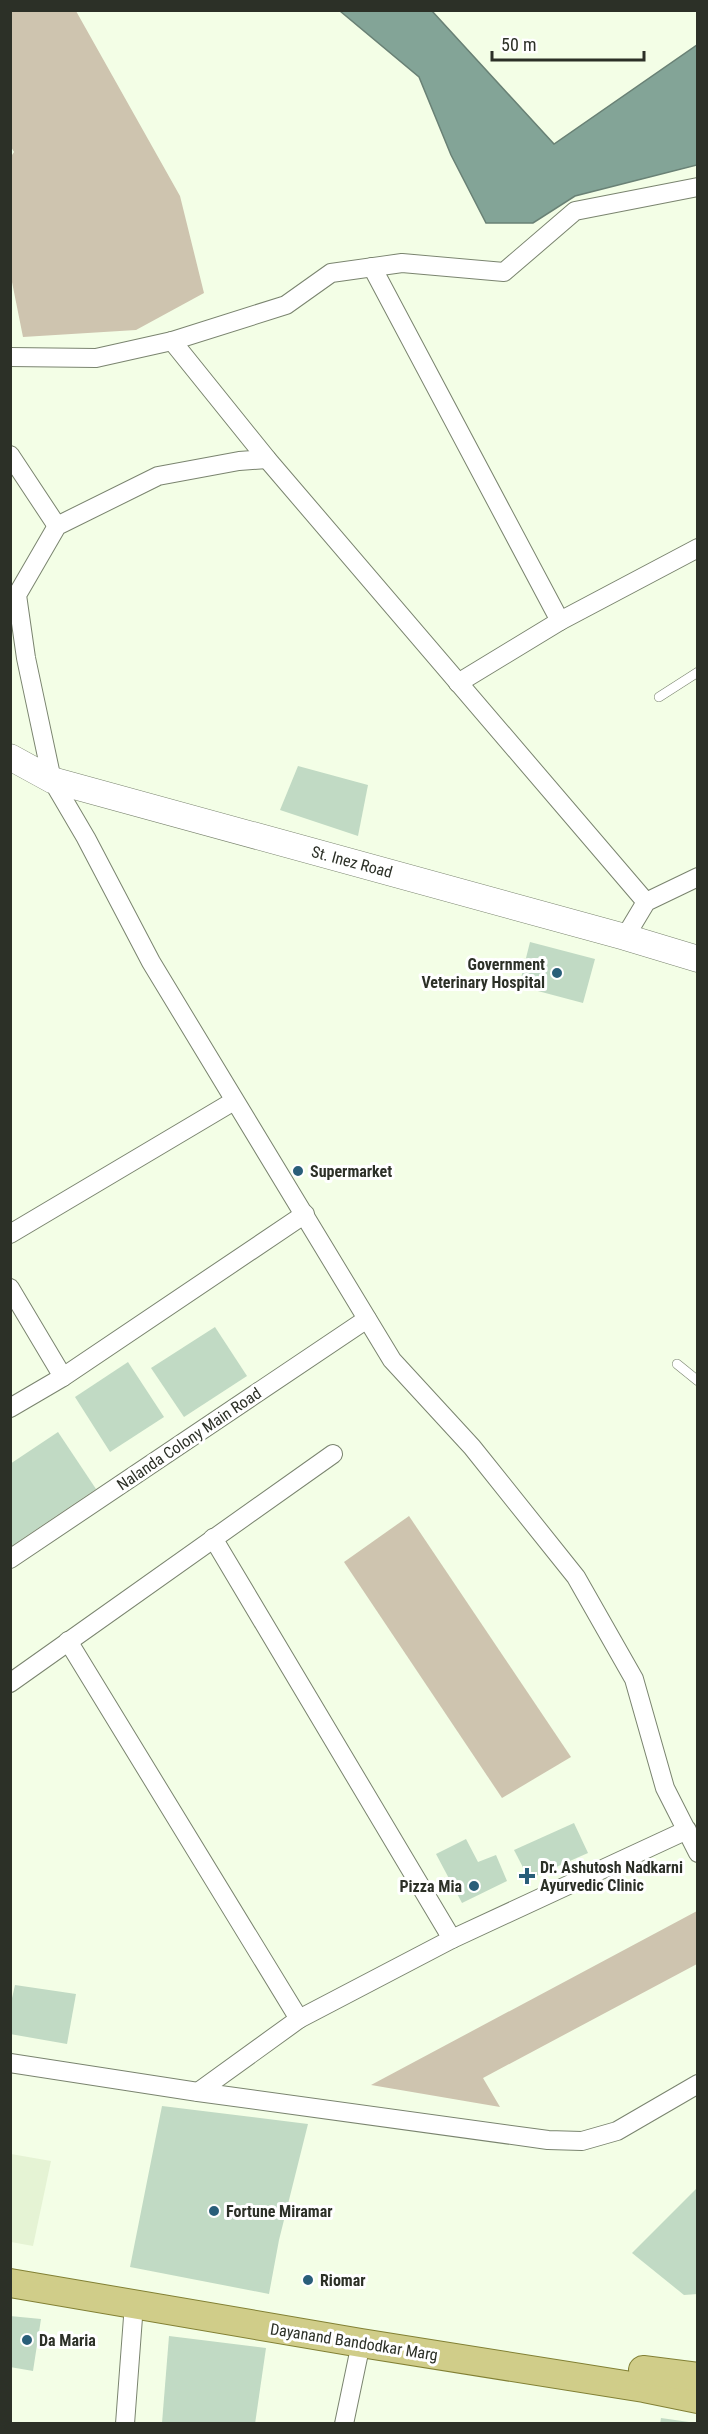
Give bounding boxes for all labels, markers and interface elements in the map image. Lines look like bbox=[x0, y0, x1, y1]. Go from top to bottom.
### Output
scale bar bbox=[492, 24, 644, 62]
text: 50 m bbox=[501, 34, 536, 55]
street label: St. Inez Road bbox=[309, 842, 395, 882]
place label: Government Veterinary Hospital bbox=[421, 955, 545, 992]
marker: Government Veterinary Hospital bbox=[550, 966, 564, 980]
place label: Supermarket bbox=[310, 1162, 392, 1181]
marker: Supermarket bbox=[291, 1164, 305, 1178]
street label: Nalanda Colony Main Road bbox=[113, 1384, 265, 1494]
place label: Dr. Ashutosh Nadkarni Ayurvedic Clinic bbox=[540, 1858, 683, 1895]
marker: Dr. Ashutosh Nadkarni Ayurvedic Clinic bbox=[518, 1867, 536, 1885]
place label: Pizza Mia bbox=[399, 1877, 462, 1896]
marker: Pizza Mia bbox=[467, 1879, 481, 1893]
place label: Fortune Miramar bbox=[226, 2202, 333, 2221]
marker: Fortune Miramar bbox=[207, 2204, 221, 2218]
place label: Riomar bbox=[320, 2271, 366, 2290]
marker: Riomar bbox=[301, 2273, 315, 2287]
street label: Dayanand Bandodkar Marg bbox=[269, 2319, 439, 2365]
place label: Da Maria bbox=[39, 2331, 96, 2350]
marker: Da Maria bbox=[20, 2333, 34, 2347]

